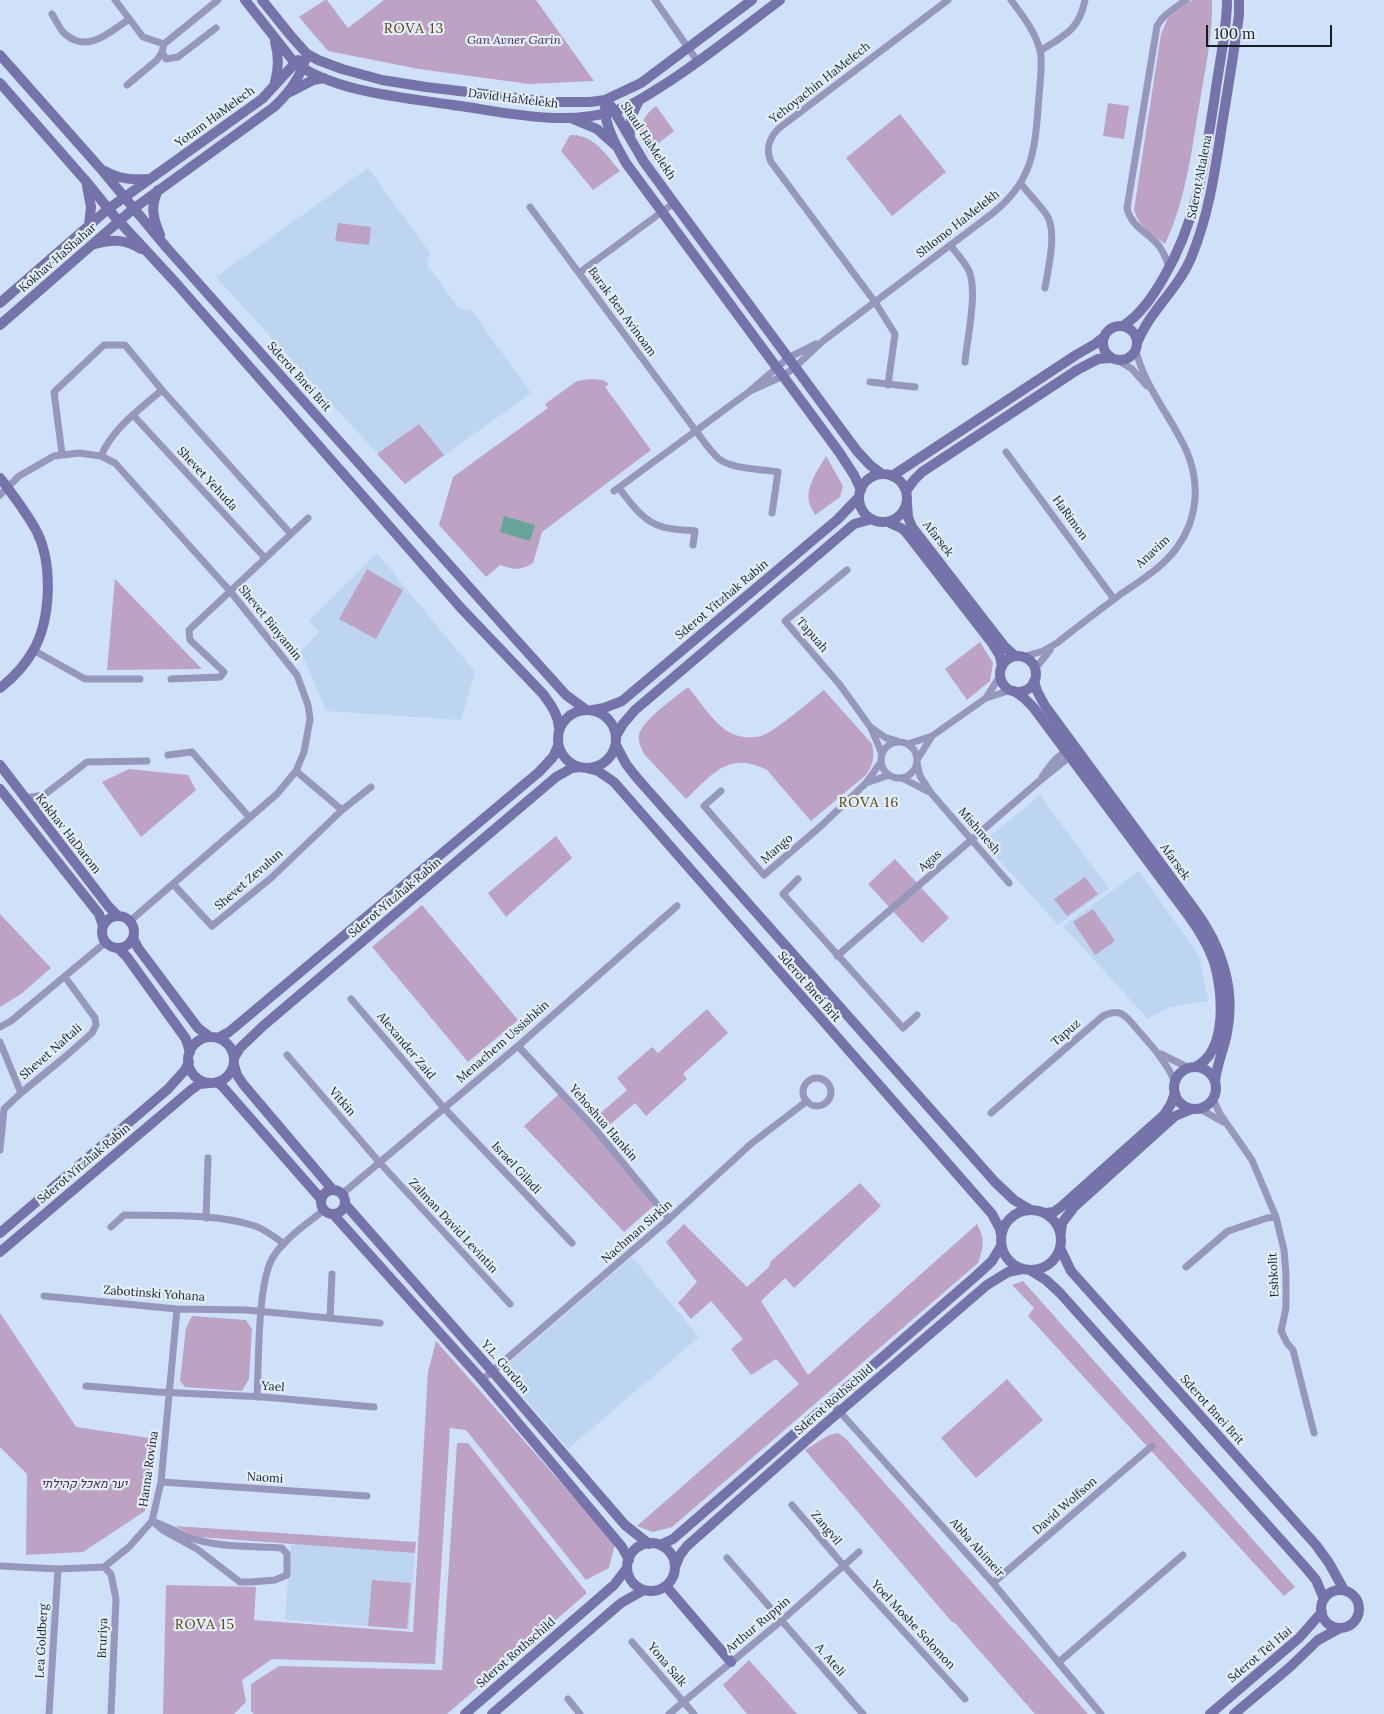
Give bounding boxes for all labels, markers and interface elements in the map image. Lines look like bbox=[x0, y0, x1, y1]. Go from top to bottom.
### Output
scale bar bbox=[1209, 15, 1335, 47]
district label: ROVA 13 bbox=[383, 21, 445, 37]
text: 100 m bbox=[1214, 24, 1255, 43]
park label: Gan Avner Garin bbox=[467, 34, 561, 48]
street label: Yehoyachin HaMelech bbox=[767, 39, 873, 127]
street label: Yotam HaMelech bbox=[172, 83, 258, 151]
street label: David HaMelekh bbox=[467, 86, 559, 112]
street label: Shaul HaMelekh bbox=[617, 99, 679, 183]
street label: Sderot Altalena bbox=[1185, 134, 1215, 220]
street label: Shlomo HaMelekh bbox=[914, 187, 1002, 261]
street label: Kokhav HaShahar bbox=[16, 220, 100, 296]
street label: Barak Ben Avinoam bbox=[585, 265, 659, 359]
street label: Sderot Bnei Brit bbox=[264, 339, 334, 415]
street label: Shevet Yehuda bbox=[174, 444, 240, 514]
street label: HaRimon bbox=[1049, 493, 1091, 543]
street label: Afarsek bbox=[920, 518, 956, 560]
street label: Anavim bbox=[1133, 533, 1173, 571]
street label: Sderot Yitzhak Rabin bbox=[673, 557, 771, 643]
street label: Shevet Binyamin bbox=[235, 583, 305, 663]
street label: Tapuah bbox=[793, 615, 831, 655]
street label: Kokhav HaDarom bbox=[32, 791, 104, 877]
district label: ROVA 16 bbox=[838, 795, 900, 811]
street label: Mishmesh bbox=[955, 805, 1003, 857]
street label: Mango bbox=[758, 831, 796, 867]
street label: Afarsek bbox=[1157, 841, 1193, 883]
street label: Shevet Zevulun bbox=[212, 847, 286, 913]
street label: Agas bbox=[916, 847, 944, 875]
street label: Sderot Yitzhak Rabin bbox=[346, 855, 444, 941]
street label: Sderot Bnei Brit bbox=[774, 949, 844, 1025]
street label: Menachem Ussishkin bbox=[454, 998, 552, 1086]
street label: Alexander Zaid bbox=[374, 1010, 438, 1082]
street label: Tapuz bbox=[1048, 1016, 1084, 1050]
street label: Shevet Naftali bbox=[17, 1021, 85, 1083]
street label: Yehoshua Hankin bbox=[566, 1082, 640, 1164]
street label: Vitkin bbox=[326, 1085, 358, 1119]
street label: Sderot Yitzhak Rabin bbox=[35, 1121, 133, 1207]
street label: Israel Giladi bbox=[488, 1139, 544, 1197]
street label: Zalman David Levintin bbox=[405, 1176, 501, 1276]
street label: Nachman Sirkin bbox=[599, 1198, 675, 1266]
street label: Eshkolit bbox=[1266, 1252, 1282, 1298]
street label: Zabotinski Yohana bbox=[103, 1283, 205, 1305]
street label: Y.L. Gordon bbox=[478, 1337, 532, 1397]
street label: Sderot Rothschild bbox=[792, 1362, 876, 1438]
street label: Sderot Bnei Brit bbox=[1177, 1372, 1247, 1448]
street label: Yael bbox=[261, 1379, 285, 1395]
street label: Hanna Rovina bbox=[137, 1430, 161, 1508]
street label: Naomi bbox=[246, 1470, 284, 1486]
street label: David Wolfson bbox=[1030, 1474, 1100, 1538]
park label: יער מאכל קהילתי bbox=[41, 1478, 127, 1492]
street label: Zangvil bbox=[808, 1508, 844, 1548]
street label: Abba Ahimeir bbox=[947, 1515, 1007, 1581]
street label: Yoel Moshe Solomon bbox=[868, 1578, 958, 1672]
street label: Arthur Ruppin bbox=[723, 1594, 793, 1656]
street label: Lea Goldberg bbox=[33, 1603, 51, 1679]
street label: Sderot Rothschild bbox=[474, 1615, 558, 1691]
street label: Bruriya bbox=[95, 1617, 111, 1659]
district label: ROVA 15 bbox=[174, 1617, 236, 1633]
street label: Sderot Tel Hai bbox=[1225, 1624, 1295, 1686]
street label: Yona Salk bbox=[644, 1640, 690, 1690]
street label: A. Ateli bbox=[812, 1641, 848, 1679]

